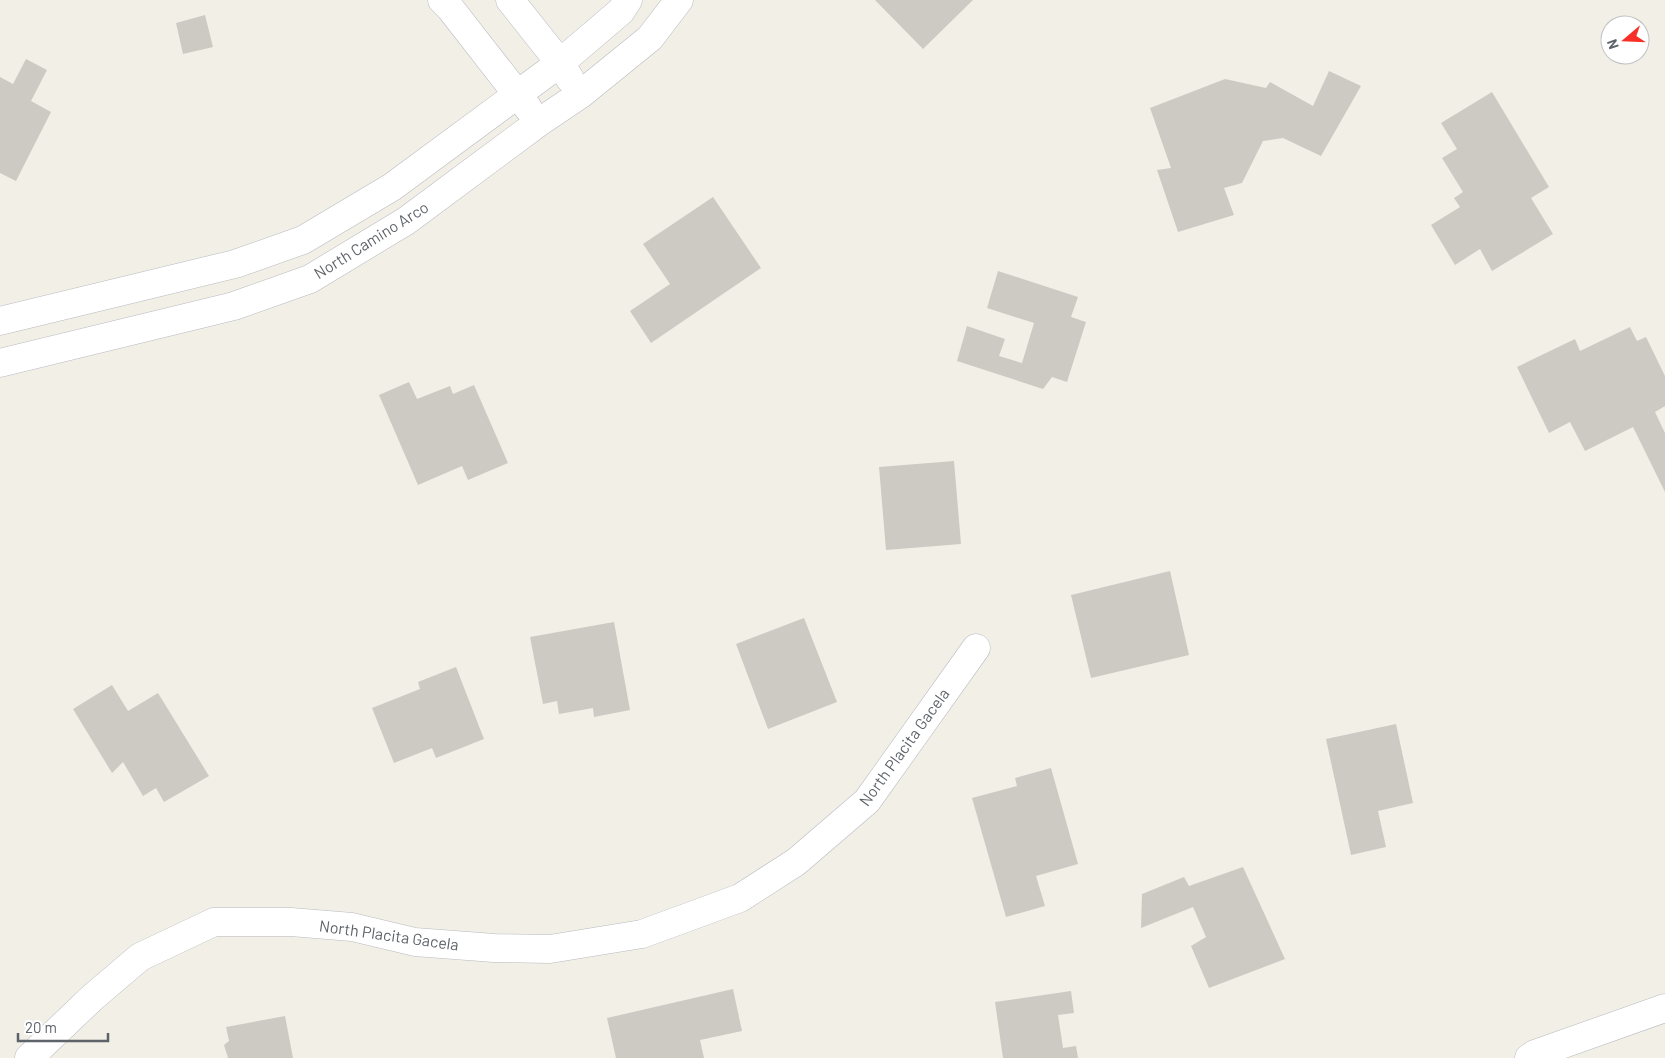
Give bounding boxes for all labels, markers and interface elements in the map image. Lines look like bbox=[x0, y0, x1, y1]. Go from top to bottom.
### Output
north arrow bbox=[1600, 15, 1650, 65]
text: N bbox=[1603, 37, 1622, 52]
street label: North Camino Arco bbox=[310, 197, 431, 282]
street label: North Placita Gacela bbox=[855, 684, 953, 809]
street label: North Placita Gacela bbox=[318, 915, 460, 954]
scale bar bbox=[18, 1010, 108, 1042]
text: 20 m bbox=[25, 1018, 57, 1036]

